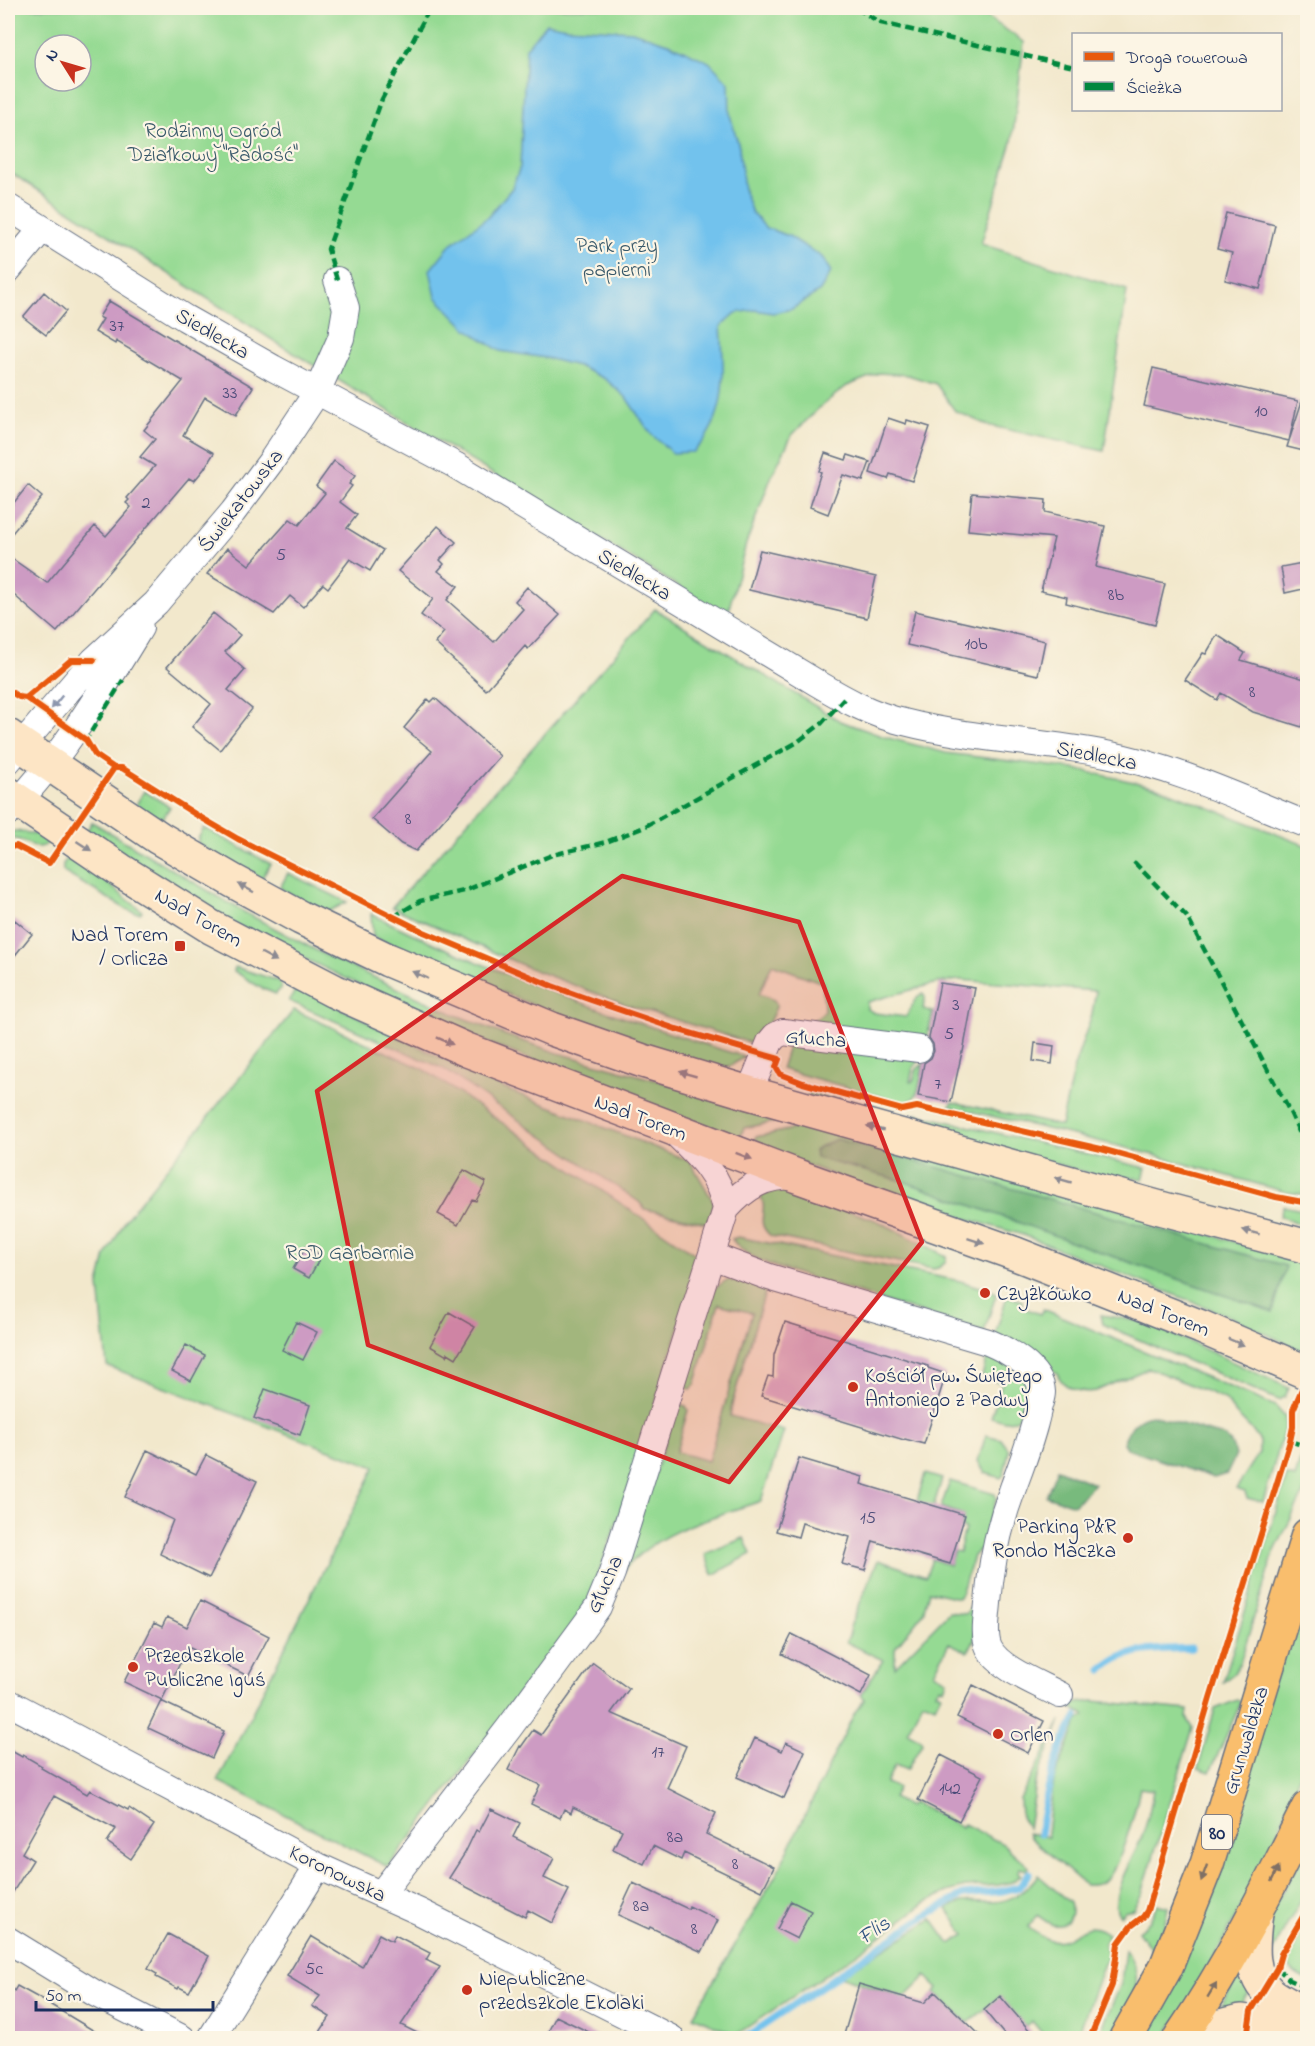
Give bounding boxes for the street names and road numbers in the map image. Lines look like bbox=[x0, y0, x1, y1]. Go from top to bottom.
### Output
street label: Siedlecka bbox=[169, 301, 255, 368]
street label: Świekatowska bbox=[192, 443, 292, 559]
street label: Siedlecka bbox=[591, 542, 677, 610]
street label: Siedlecka bbox=[1054, 734, 1139, 779]
street label: Nad Torem bbox=[149, 882, 247, 956]
street label: Głucha bbox=[785, 1023, 847, 1057]
street label: Nad Torem bbox=[590, 1087, 691, 1150]
street label: Nad Torem bbox=[1113, 1282, 1214, 1346]
street label: Głucha bbox=[580, 1551, 632, 1619]
street label: Grunwaldzka bbox=[1216, 1683, 1278, 1798]
road number: 80 bbox=[1202, 1815, 1232, 1849]
street label: Koronowska bbox=[283, 1838, 391, 1911]

